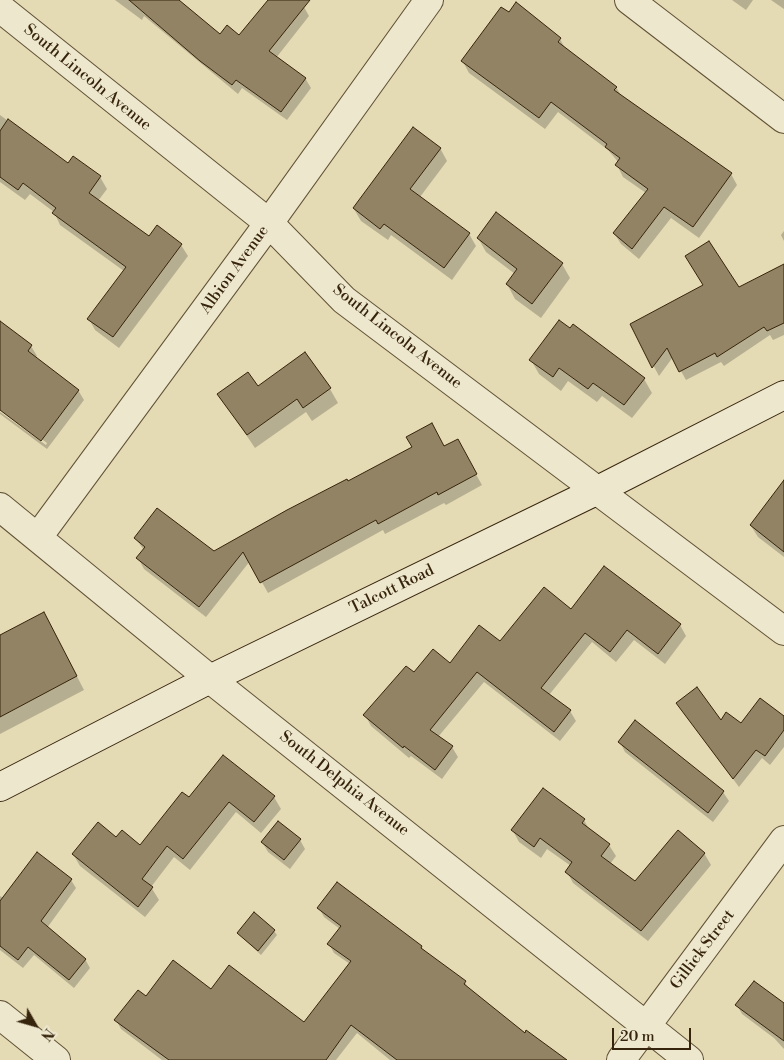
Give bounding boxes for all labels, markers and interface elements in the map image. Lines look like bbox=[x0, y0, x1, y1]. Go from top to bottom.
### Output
street label: South Lincoln Avenue bbox=[19, 21, 155, 135]
street label: Albion Avenue bbox=[196, 222, 274, 318]
street label: South Lincoln Avenue bbox=[329, 281, 465, 393]
street label: Talcott Road bbox=[347, 561, 437, 619]
street label: South Delphia Avenue bbox=[275, 727, 413, 841]
street label: Gillick Street bbox=[667, 906, 739, 994]
north arrow bbox=[10, 1000, 60, 1050]
scale bar bbox=[614, 1018, 693, 1050]
text: N bbox=[36, 1024, 57, 1044]
text: 20 m bbox=[620, 1027, 655, 1046]

